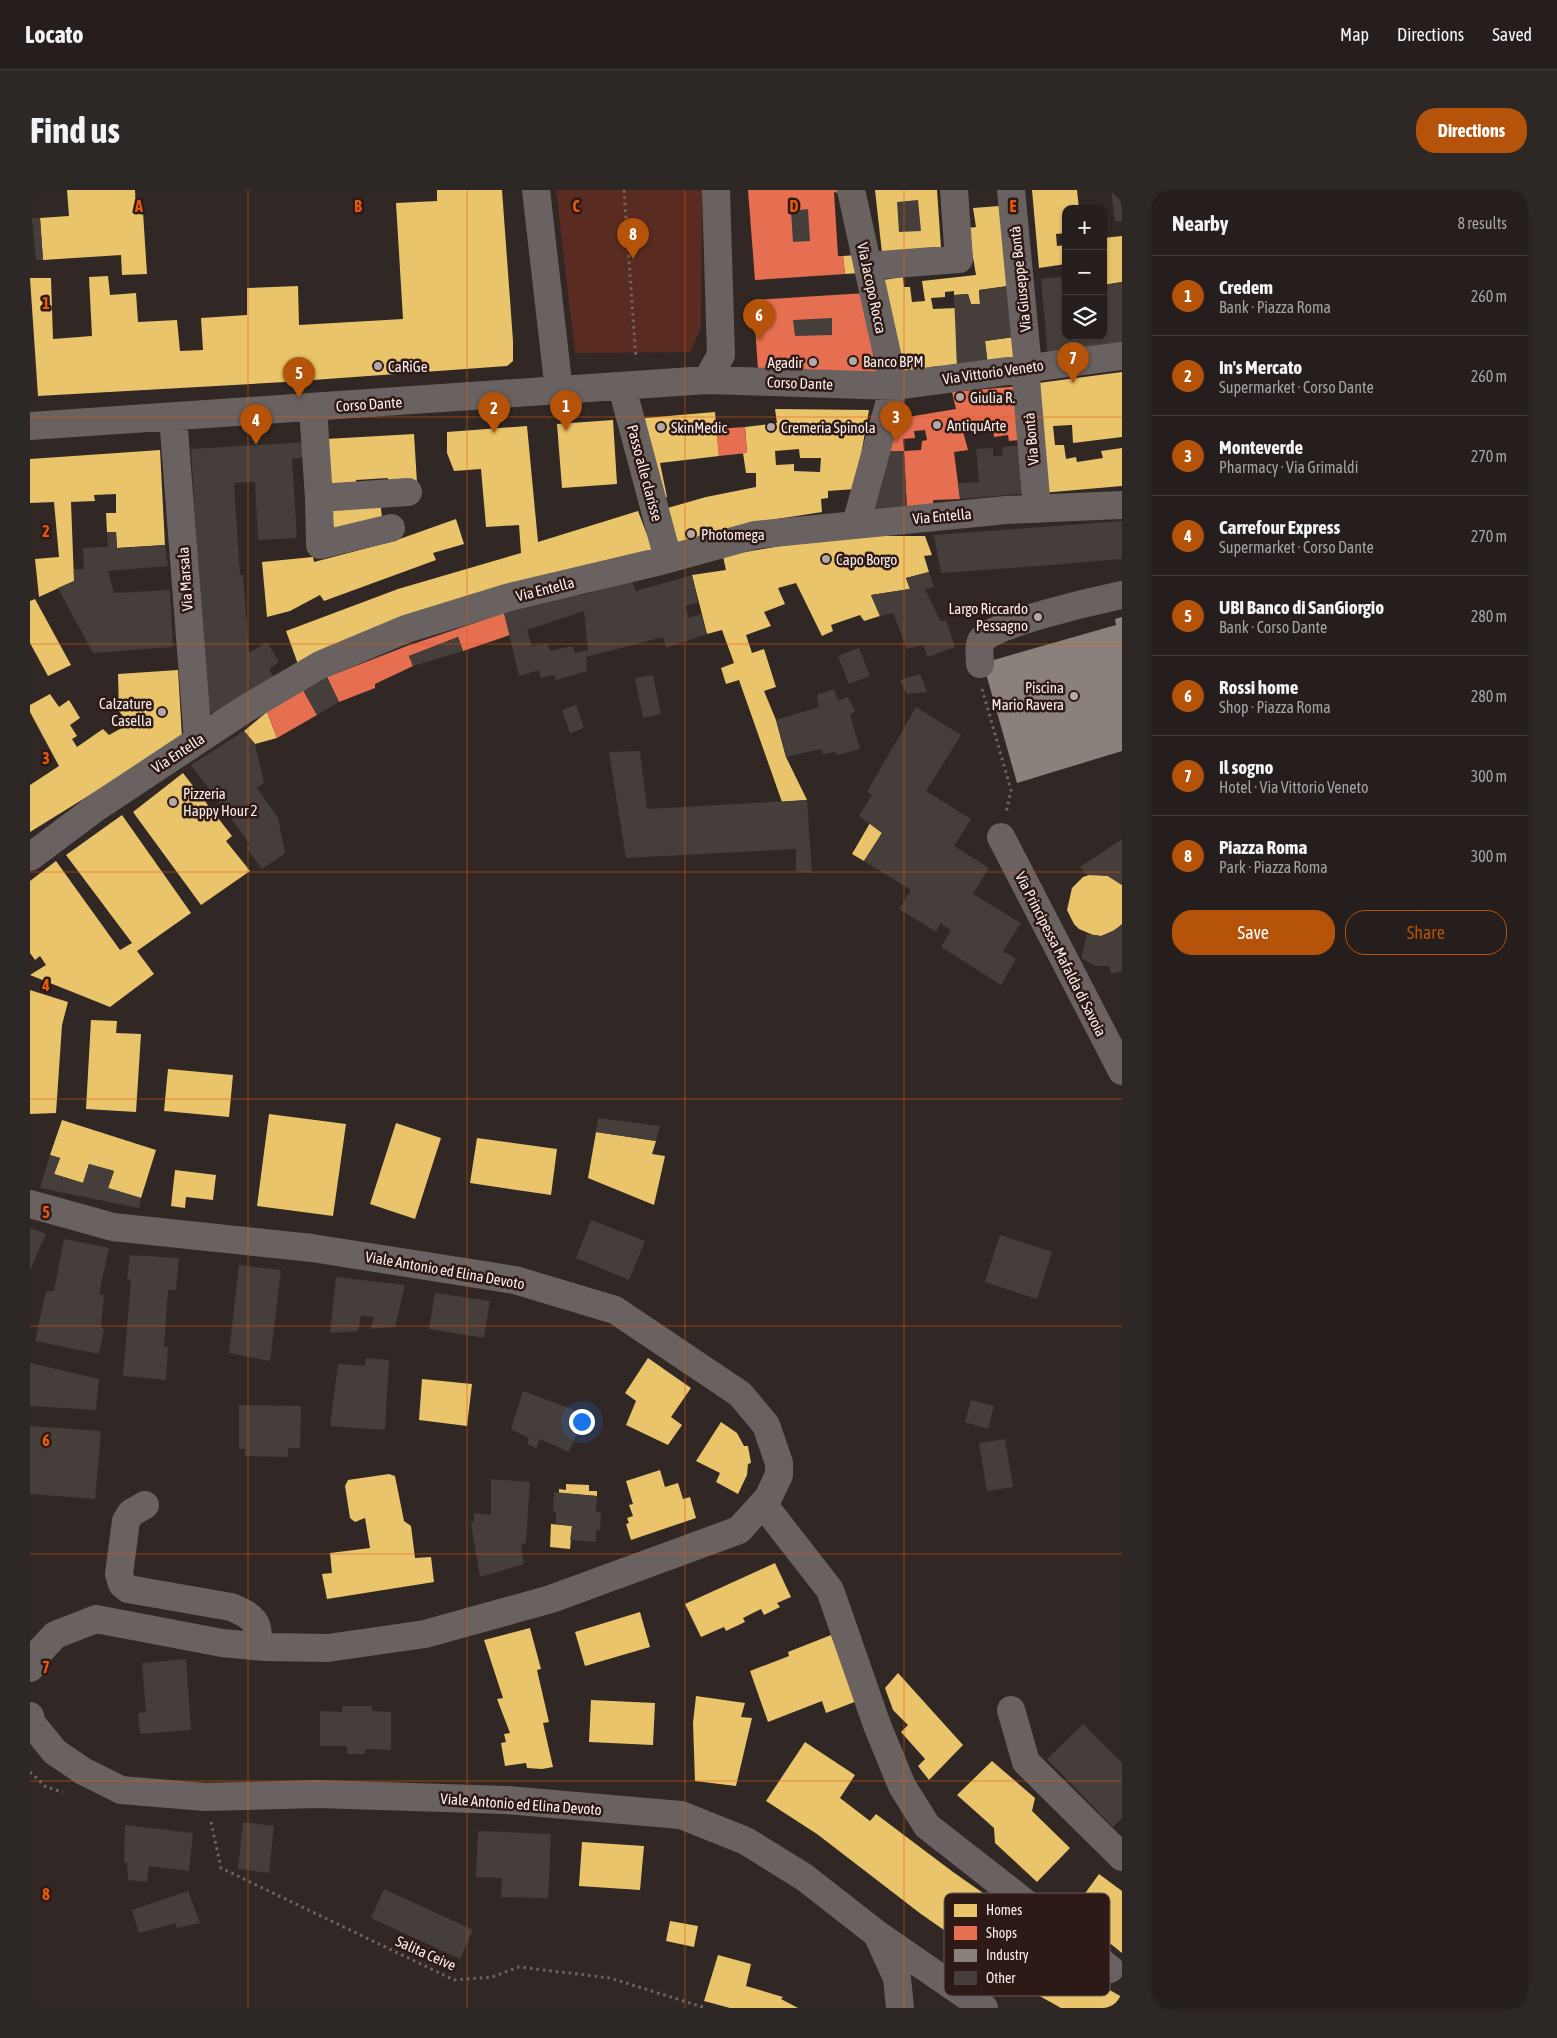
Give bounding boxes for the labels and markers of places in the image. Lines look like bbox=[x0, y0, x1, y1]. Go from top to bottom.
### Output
pin: 8 bbox=[617, 218, 649, 259]
pin: 6 bbox=[743, 299, 775, 340]
pin: 7 bbox=[1057, 342, 1089, 383]
place label: Banco BPM bbox=[863, 353, 924, 370]
place label: Agadir bbox=[768, 354, 804, 371]
marker: Banco BPM bbox=[847, 355, 859, 367]
marker: Agadir bbox=[807, 356, 819, 368]
pin: 5 bbox=[283, 357, 315, 398]
place label: CaRiGe bbox=[388, 358, 428, 375]
marker: CaRiGe bbox=[372, 360, 384, 372]
place label: Giulia R. bbox=[970, 389, 1016, 406]
pin: 1 bbox=[550, 390, 582, 431]
marker: Giulia R. bbox=[954, 391, 966, 403]
pin: 2 bbox=[478, 392, 510, 433]
pin: 3 bbox=[880, 401, 912, 442]
pin: 4 bbox=[240, 404, 272, 445]
place label: AntiquArte bbox=[947, 417, 1007, 434]
place label: SkinMedic bbox=[671, 419, 728, 436]
place label: Cremeria Spinola bbox=[781, 419, 876, 436]
marker: AntiquArte bbox=[931, 419, 943, 431]
marker: SkinMedic bbox=[655, 421, 667, 433]
marker: Cremeria Spinola bbox=[765, 421, 777, 433]
place label: Photomega bbox=[701, 526, 765, 543]
marker: Photomega bbox=[685, 528, 697, 540]
place label: Capo Borgo bbox=[836, 551, 897, 568]
marker: Capo Borgo bbox=[820, 553, 832, 565]
place label: Largo Riccardo Pessagno bbox=[948, 600, 1028, 634]
marker: Largo Riccardo Pessagno bbox=[1032, 611, 1044, 623]
place label: Piscina Mario Ravera bbox=[992, 679, 1064, 713]
marker: Piscina Mario Ravera bbox=[1068, 690, 1080, 702]
place label: Calzature Casella bbox=[99, 695, 152, 729]
marker: Calzature Casella bbox=[156, 706, 168, 718]
place label: Pizzeria Happy Hour 2 bbox=[183, 785, 258, 819]
marker: Pizzeria Happy Hour 2 bbox=[167, 796, 179, 808]

